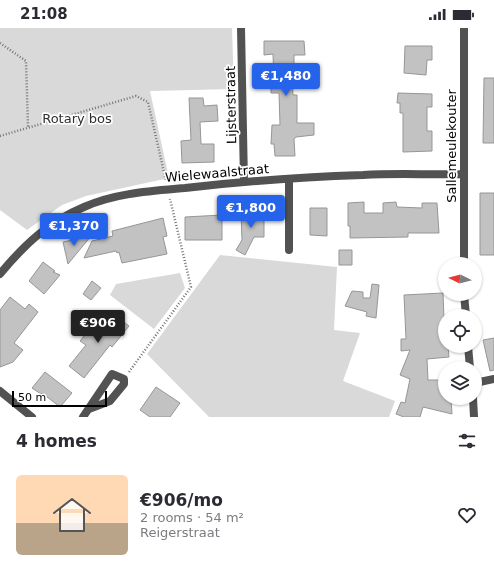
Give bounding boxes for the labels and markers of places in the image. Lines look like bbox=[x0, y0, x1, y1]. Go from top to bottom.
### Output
pin: €1,480 bbox=[253, 63, 319, 97]
pin: €1,800 bbox=[218, 195, 284, 229]
pin: €1,370 bbox=[41, 213, 107, 247]
pin: €906 bbox=[74, 310, 122, 344]

